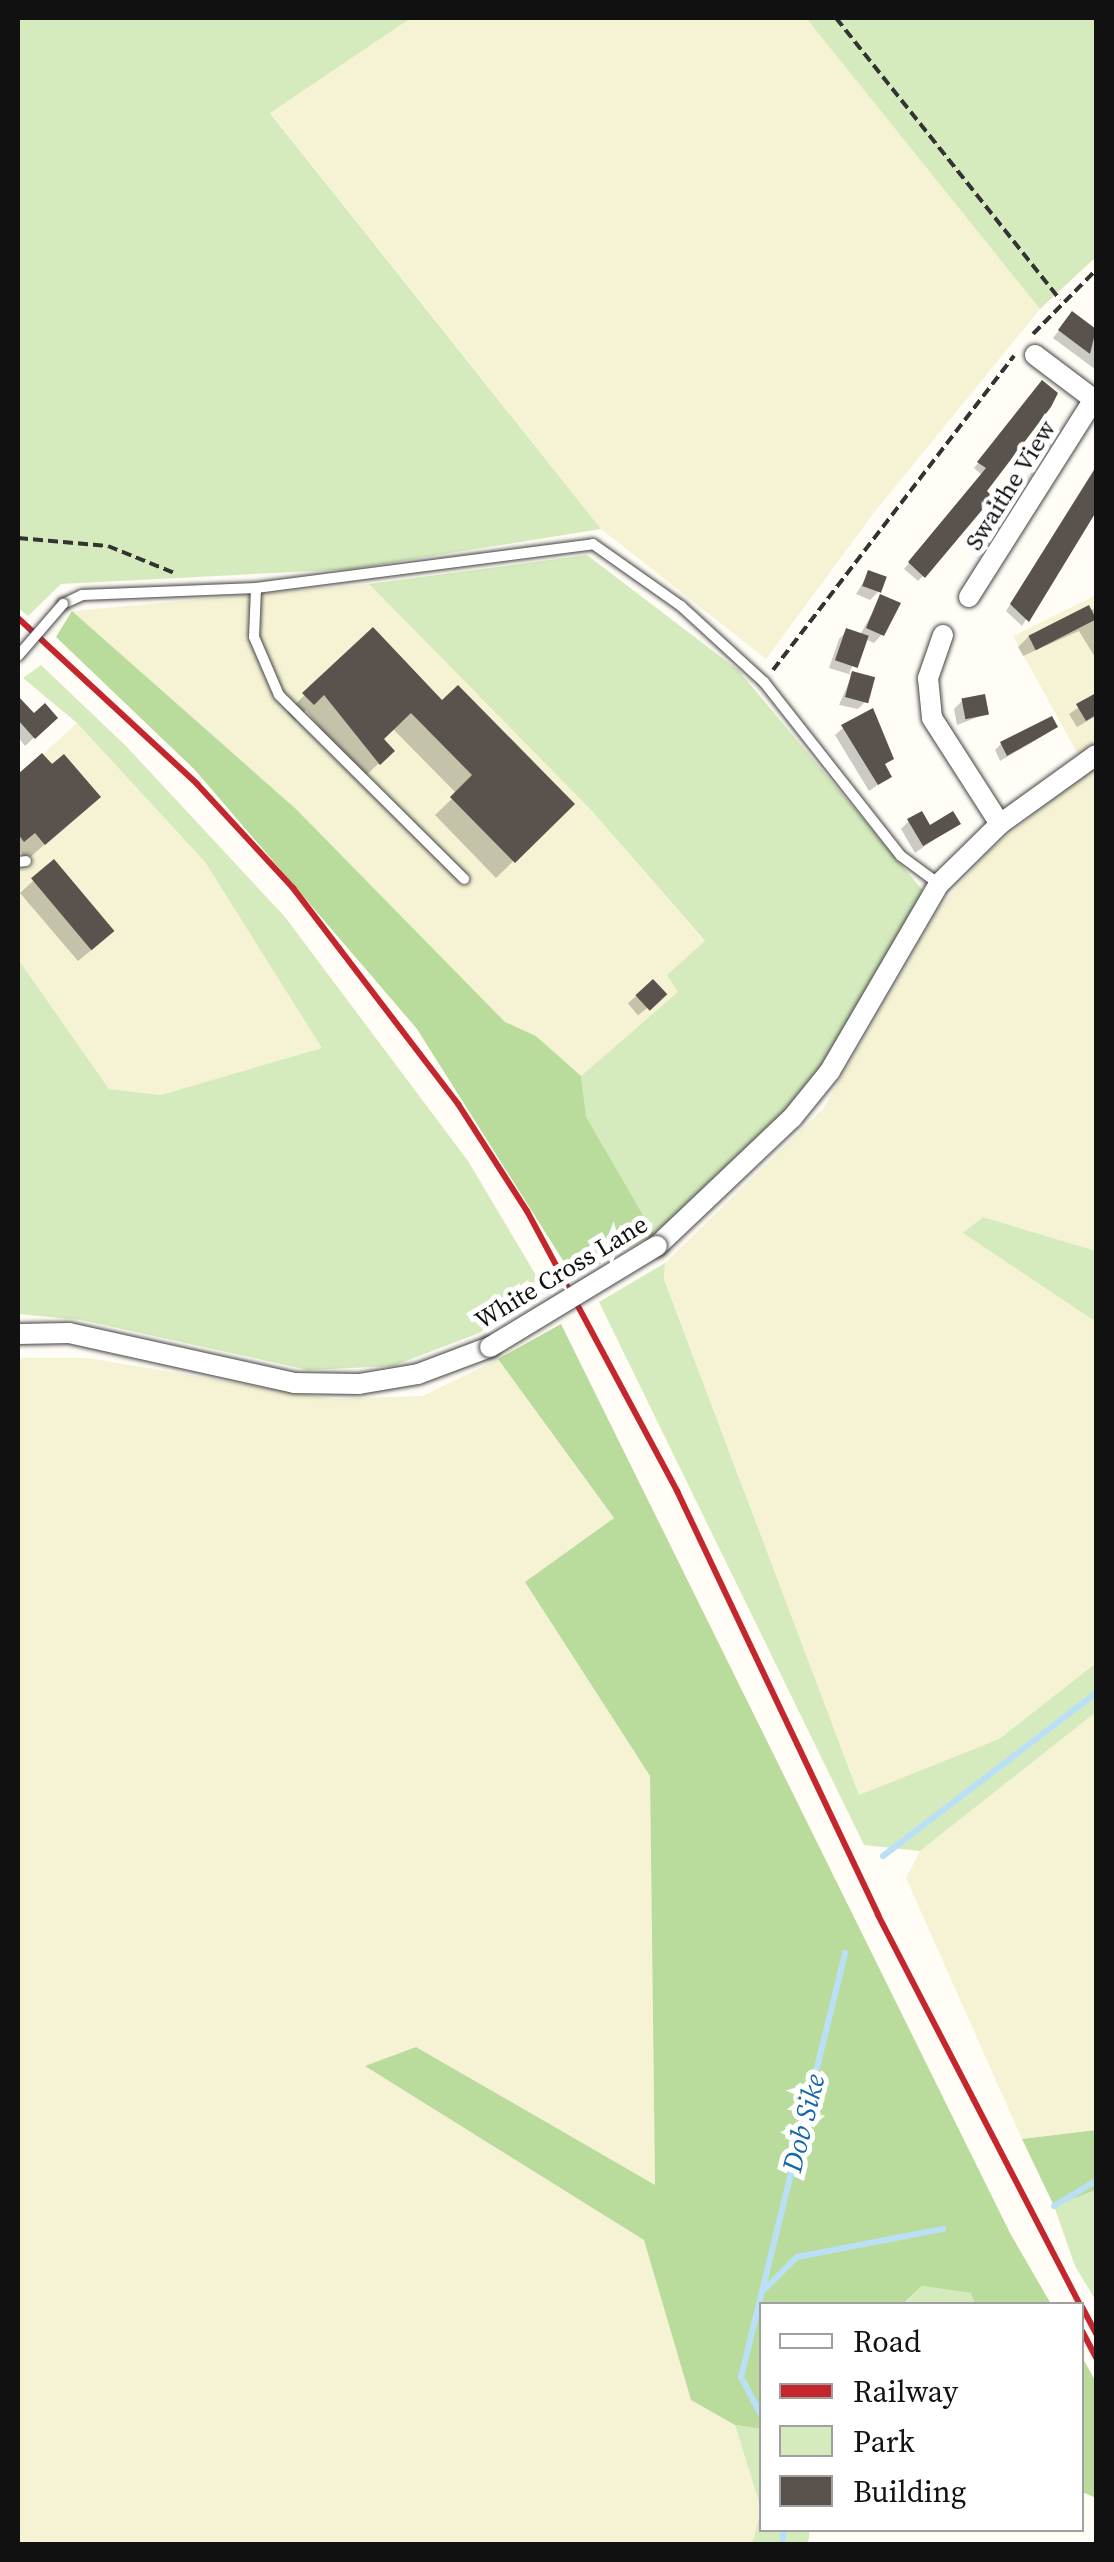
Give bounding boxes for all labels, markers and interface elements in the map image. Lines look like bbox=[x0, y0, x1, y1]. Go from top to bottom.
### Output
street label: Swaithe View bbox=[958, 414, 1062, 556]
street label: White Cross Lane bbox=[469, 1209, 653, 1335]
water label: Dob Sike bbox=[775, 2071, 831, 2175]
legend bbox=[759, 2302, 1084, 2532]
text: Road bbox=[853, 2321, 921, 2362]
text: Railway bbox=[853, 2371, 958, 2412]
text: Park bbox=[853, 2421, 915, 2462]
text: Building bbox=[853, 2471, 966, 2512]

